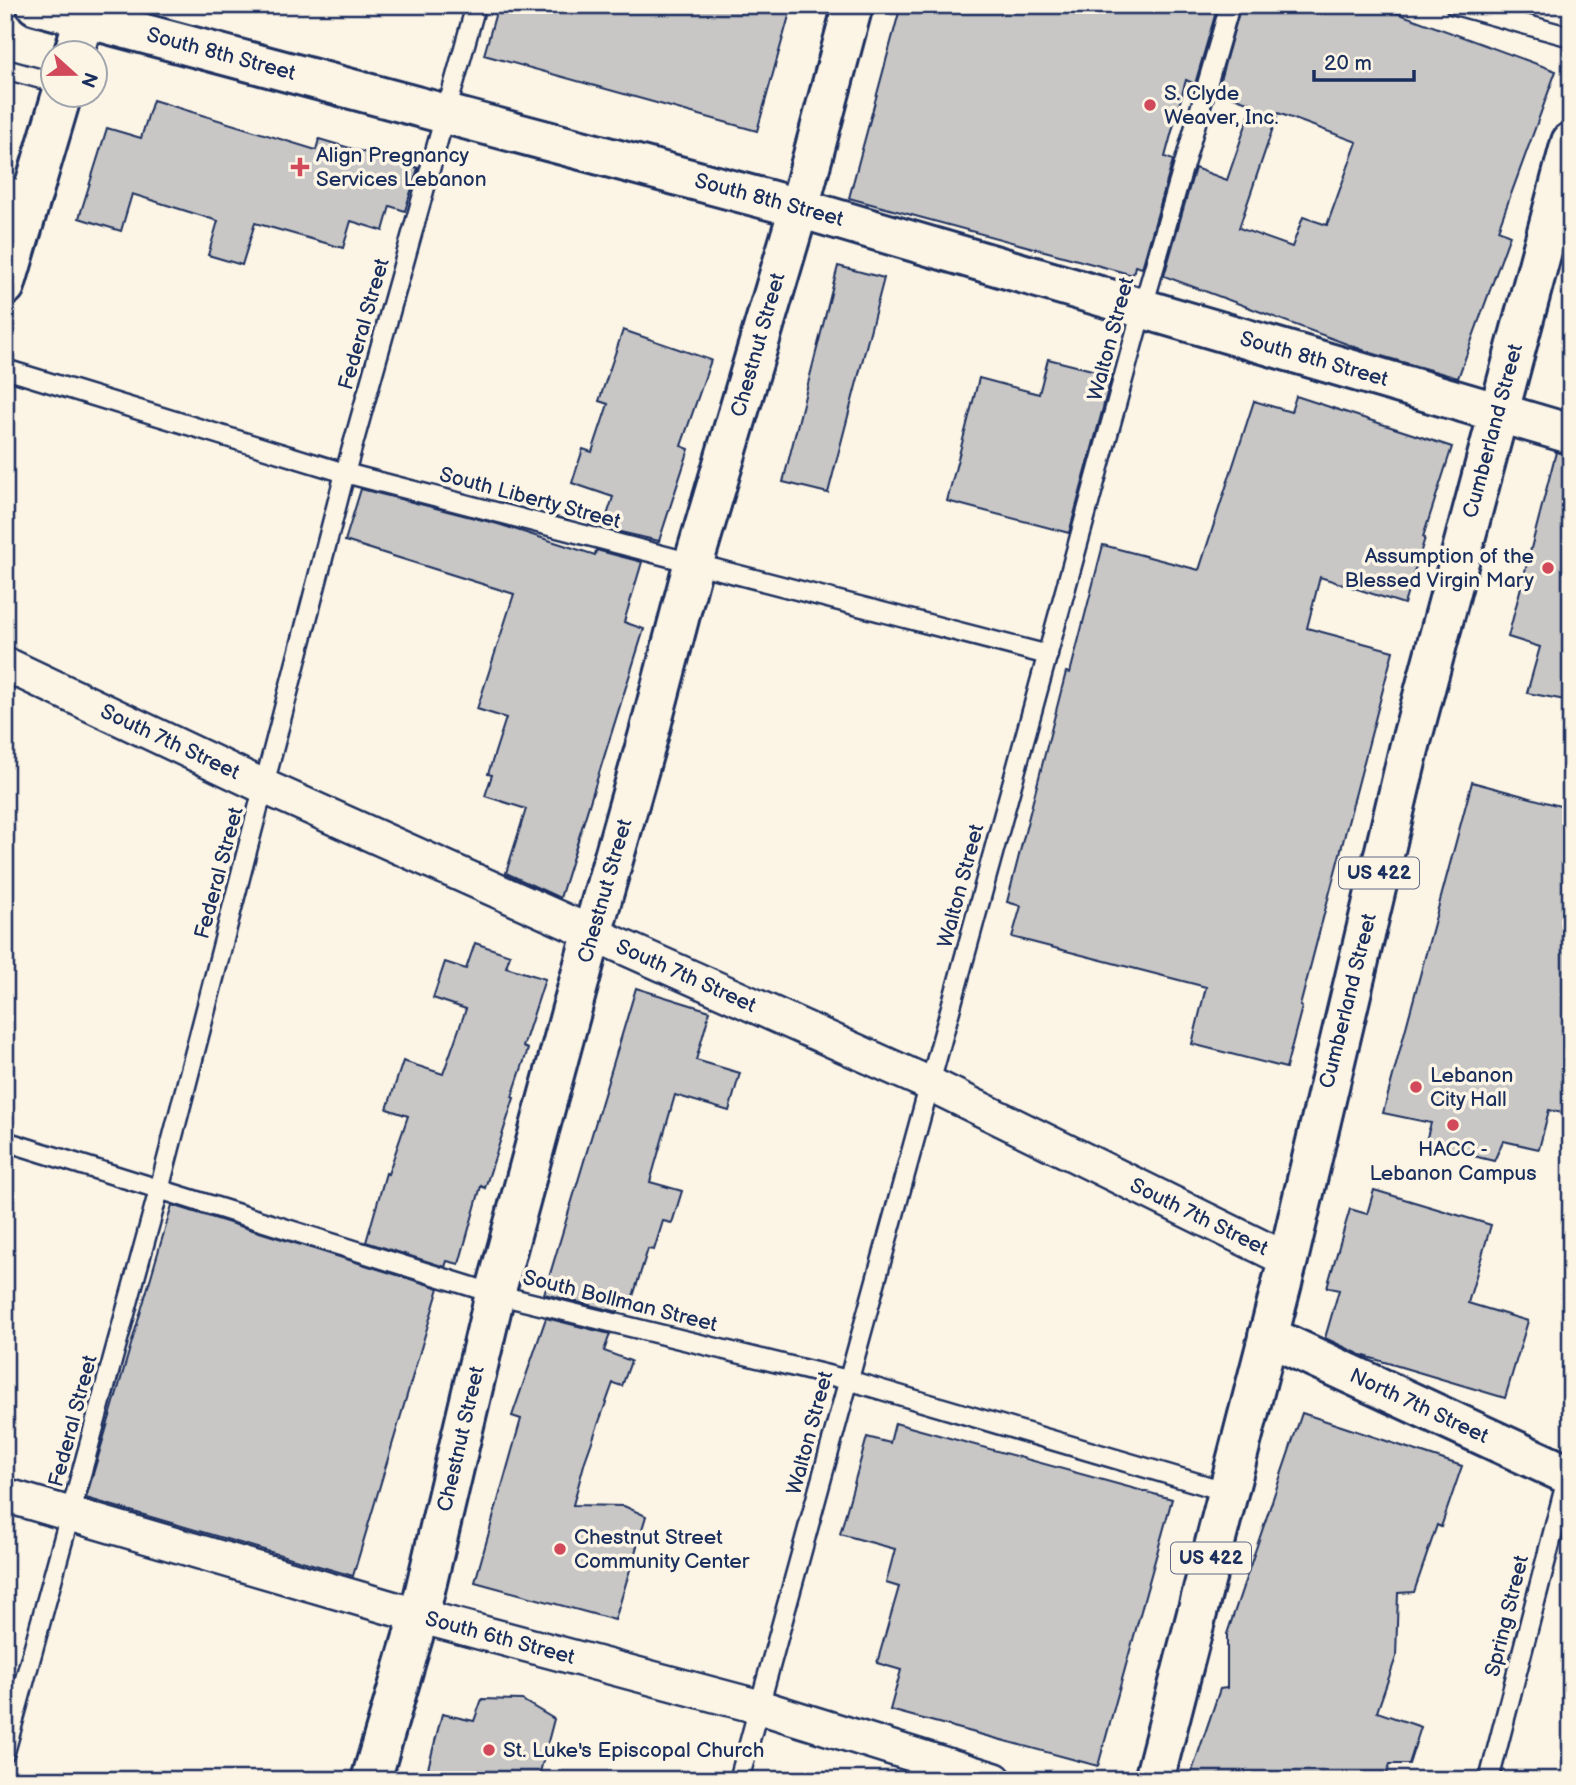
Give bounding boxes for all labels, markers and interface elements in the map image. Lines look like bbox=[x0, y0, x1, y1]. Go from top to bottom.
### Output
street label: South 8th Street bbox=[144, 22, 299, 86]
north arrow bbox=[38, 38, 108, 108]
scale bar bbox=[1314, 38, 1413, 82]
text: 20 m bbox=[1324, 51, 1372, 76]
text: N bbox=[75, 69, 102, 90]
place label: S. Clyde Weaver, Inc. bbox=[1164, 81, 1279, 130]
marker: S. Clyde Weaver, Inc. bbox=[1142, 97, 1158, 113]
place label: Align Pregnancy Services Lebanon bbox=[316, 143, 487, 192]
marker: Align Pregnancy Services Lebanon bbox=[290, 157, 310, 177]
street label: South 8th Street bbox=[692, 168, 847, 232]
street label: Federal Street bbox=[333, 255, 395, 393]
street label: Chestnut Street bbox=[725, 270, 791, 420]
street label: Walton Street bbox=[1082, 274, 1140, 404]
street label: South 8th Street bbox=[1237, 326, 1392, 392]
street label: Cumberland Street bbox=[1458, 341, 1528, 521]
street label: South Liberty Street bbox=[437, 462, 624, 534]
place label: Assumption of the Blessed Virgin Mary bbox=[1345, 544, 1535, 593]
marker: Assumption of the Blessed Virgin Mary bbox=[1540, 560, 1556, 576]
street label: South 7th Street bbox=[96, 699, 244, 785]
street label: Federal Street bbox=[189, 804, 249, 942]
street label: Chestnut Street bbox=[572, 816, 638, 966]
street label: Walton Street bbox=[932, 821, 990, 951]
road number: US 422 bbox=[1339, 858, 1419, 888]
street label: Cumberland Street bbox=[1314, 910, 1382, 1091]
street label: South 7th Street bbox=[612, 934, 760, 1018]
place label: Lebanon City Hall bbox=[1430, 1063, 1513, 1112]
marker: Lebanon City Hall bbox=[1408, 1079, 1424, 1095]
marker: HACC - Lebanon Campus bbox=[1445, 1117, 1461, 1133]
place label: HACC - Lebanon Campus bbox=[1369, 1137, 1537, 1186]
street label: South 7th Street bbox=[1126, 1173, 1273, 1261]
street label: South Bollman Street bbox=[520, 1265, 720, 1337]
street label: Federal Street bbox=[43, 1352, 103, 1490]
street label: Chestnut Street bbox=[432, 1363, 490, 1514]
street label: North 7th Street bbox=[1346, 1363, 1493, 1449]
street label: Walton Street bbox=[781, 1368, 839, 1498]
place label: Chestnut Street Community Center bbox=[574, 1525, 750, 1574]
marker: Chestnut Street Community Center bbox=[552, 1541, 568, 1557]
road number: US 422 bbox=[1171, 1542, 1251, 1574]
street label: Spring Street bbox=[1480, 1552, 1534, 1679]
street label: South 6th Street bbox=[423, 1606, 578, 1670]
place label: St. Luke's Episcopal Church bbox=[503, 1738, 764, 1763]
marker: St. Luke's Episcopal Church bbox=[481, 1742, 497, 1758]

